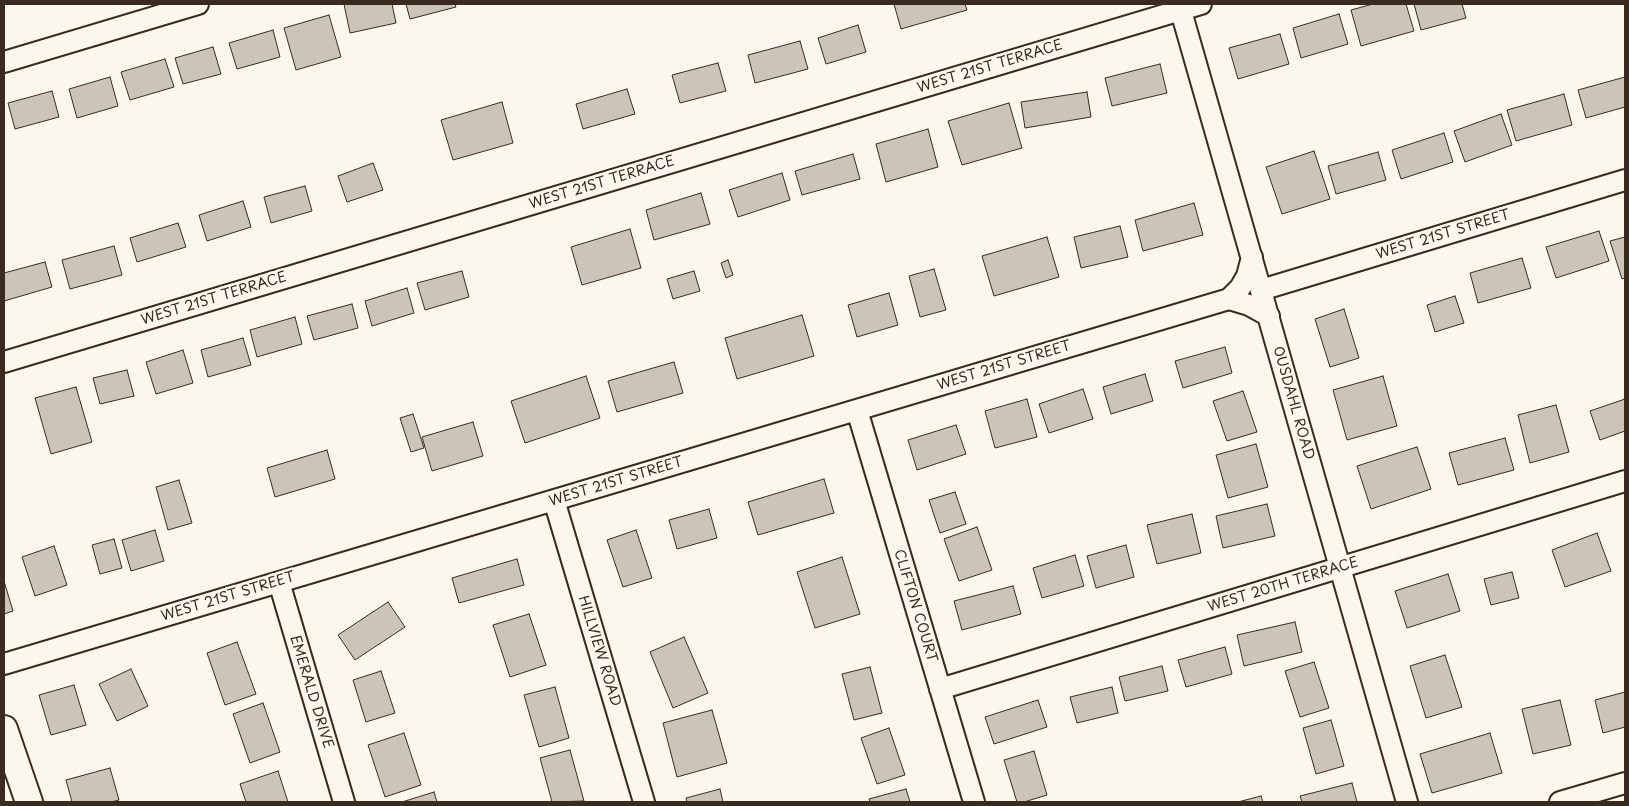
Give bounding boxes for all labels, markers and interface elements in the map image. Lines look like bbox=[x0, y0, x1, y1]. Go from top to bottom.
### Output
street label: WEST 21ST TERRACE bbox=[915, 37, 1065, 97]
street label: WEST 21ST TERRACE bbox=[527, 153, 677, 213]
street label: WEST 21ST STREET bbox=[1374, 207, 1512, 263]
street label: WEST 21ST TERRACE bbox=[139, 269, 289, 329]
street label: WEST 21ST STREET bbox=[935, 338, 1073, 394]
street label: OUSDAHL ROAD bbox=[1269, 344, 1317, 462]
street label: WEST 21ST STREET bbox=[547, 454, 685, 510]
street label: CLIFTON COURT bbox=[890, 548, 940, 664]
street label: WEST 20TH TERRACE bbox=[1206, 554, 1360, 616]
street label: WEST 21ST STREET bbox=[159, 569, 297, 625]
street label: HILLVIEW ROAD bbox=[574, 594, 624, 708]
street label: EMERALD DRIVE bbox=[286, 633, 336, 751]

